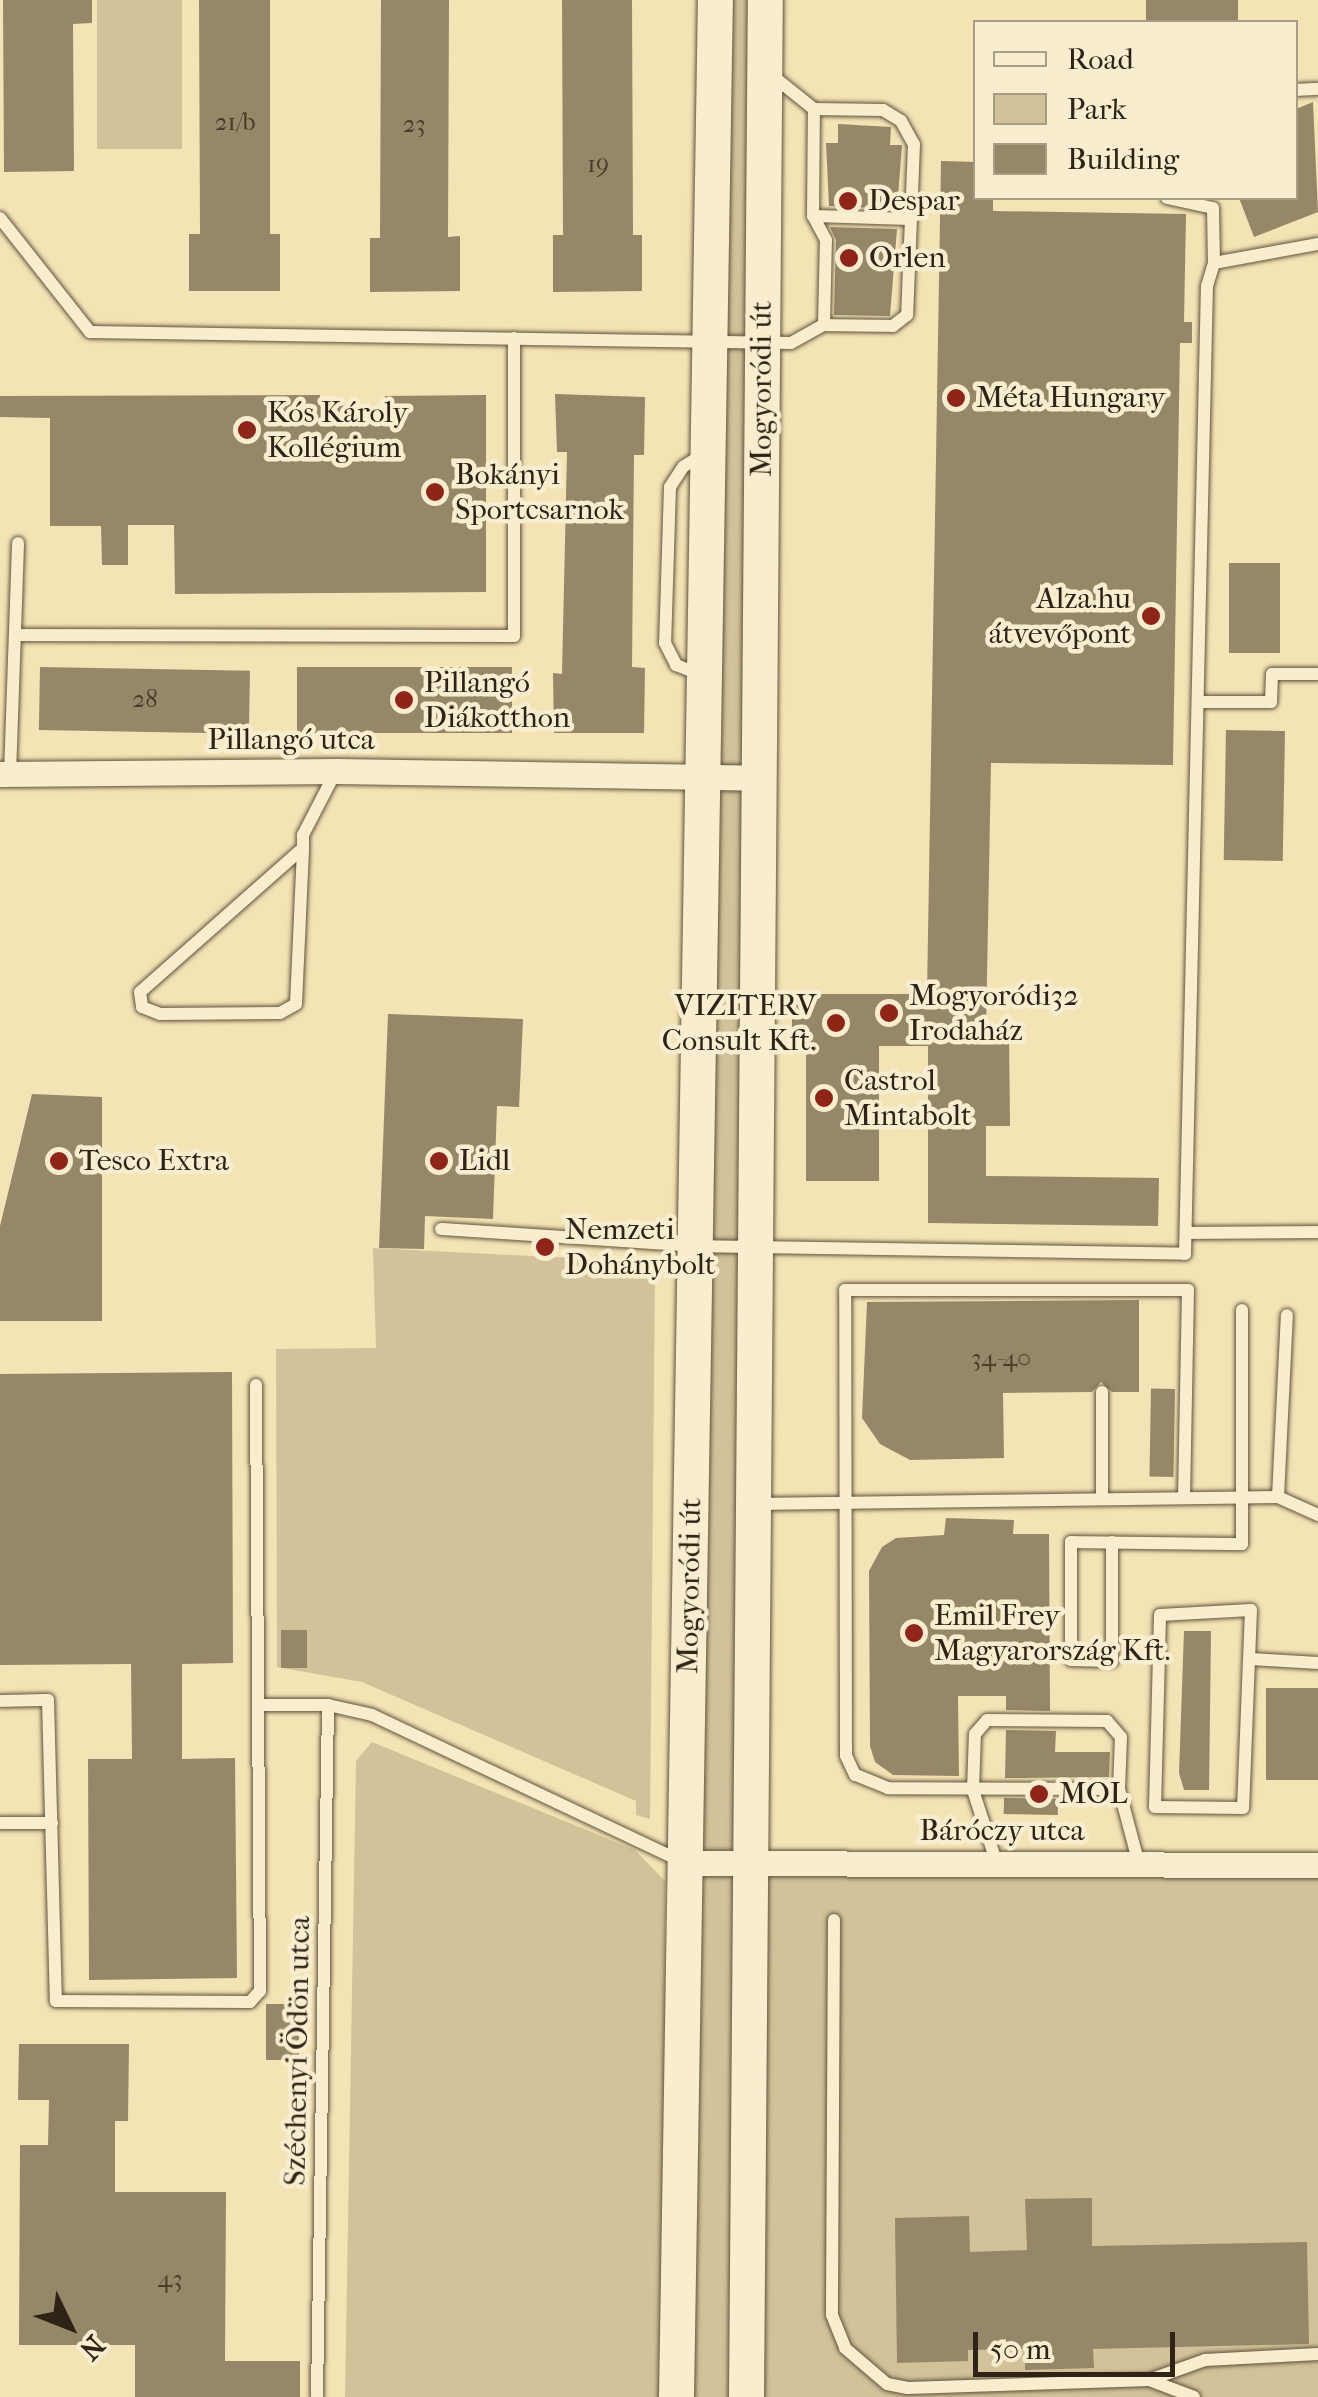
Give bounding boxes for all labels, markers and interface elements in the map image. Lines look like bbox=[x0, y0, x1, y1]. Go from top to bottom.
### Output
legend bbox=[973, 20, 1298, 200]
text: Road bbox=[1067, 42, 1134, 77]
text: Park bbox=[1067, 92, 1127, 127]
house number: 21/b bbox=[215, 107, 255, 137]
house number: 23 bbox=[402, 109, 426, 139]
text: Building bbox=[1067, 142, 1179, 177]
house number: 19 bbox=[587, 149, 609, 179]
place label: Despar bbox=[868, 183, 960, 219]
marker: Despar bbox=[837, 190, 859, 212]
place label: Orlen bbox=[869, 240, 946, 276]
marker: Orlen bbox=[838, 247, 860, 269]
street label: Mogyoródi út bbox=[744, 301, 780, 477]
place label: Méta Hungary bbox=[976, 380, 1165, 416]
marker: Méta Hungary bbox=[945, 387, 967, 409]
place label: Kós Károly Kollégium bbox=[267, 395, 408, 466]
marker: Kós Károly Kollégium bbox=[236, 419, 258, 441]
place label: Bokányi Sportcsarnok bbox=[455, 457, 624, 528]
marker: Bokányi Sportcsarnok bbox=[424, 481, 446, 503]
place label: Alza.hu átvevőpont bbox=[989, 581, 1131, 652]
marker: Alza.hu átvevőpont bbox=[1140, 605, 1162, 627]
place label: Pillangó Diákotthon bbox=[424, 665, 570, 736]
house number: 28 bbox=[132, 684, 158, 714]
marker: Pillangó Diákotthon bbox=[393, 689, 415, 711]
street label: Pillangó utca bbox=[207, 722, 375, 758]
place label: Mogyoródi32 Irodaház bbox=[909, 978, 1079, 1048]
place label: VIZITERV Consult Kft. bbox=[662, 988, 816, 1058]
marker: Mogyoródi32 Irodaház bbox=[878, 1002, 900, 1024]
marker: VIZITERV Consult Kft. bbox=[825, 1012, 847, 1034]
place label: Castrol Mintabolt bbox=[844, 1063, 972, 1134]
marker: Castrol Mintabolt bbox=[813, 1087, 835, 1109]
place label: Tesco Extra bbox=[79, 1143, 229, 1179]
place label: Lidl bbox=[459, 1143, 510, 1179]
marker: Tesco Extra bbox=[48, 1150, 70, 1172]
marker: Lidl bbox=[428, 1150, 450, 1172]
place label: Nemzeti Dohánybolt bbox=[565, 1212, 716, 1282]
marker: Nemzeti Dohánybolt bbox=[534, 1236, 556, 1258]
house number: 34-40 bbox=[971, 1343, 1031, 1373]
street label: Mogyoródi út bbox=[670, 1498, 710, 1674]
place label: Emil Frey Magyarország Kft. bbox=[934, 1598, 1170, 1668]
marker: Emil Frey Magyarország Kft. bbox=[903, 1622, 925, 1644]
place label: MOL bbox=[1059, 1776, 1128, 1812]
marker: MOL bbox=[1028, 1783, 1050, 1805]
street label: Báróczy utca bbox=[920, 1813, 1084, 1849]
street label: Széchenyi Ödön utca bbox=[278, 1916, 318, 2186]
house number: 43 bbox=[157, 2264, 183, 2294]
north arrow bbox=[20, 2277, 120, 2377]
scale bar bbox=[978, 2312, 1180, 2374]
text: N bbox=[73, 2329, 112, 2367]
text: 50 m bbox=[990, 2332, 1051, 2367]

